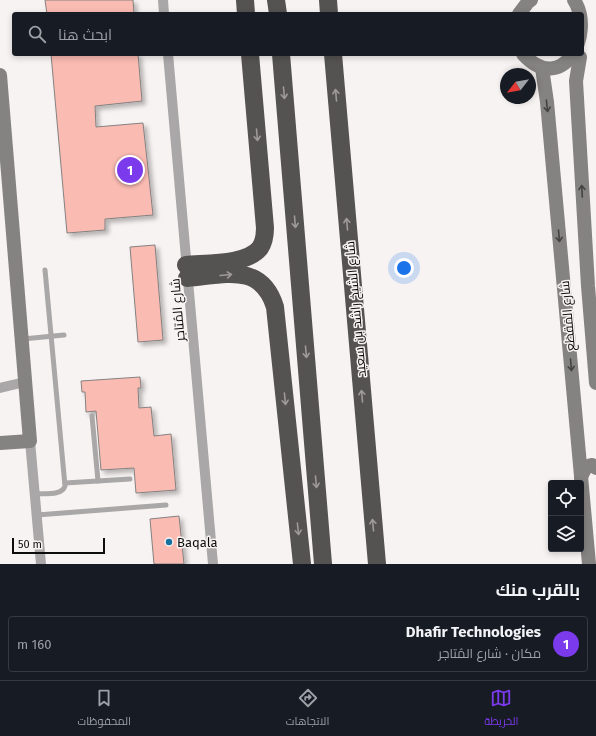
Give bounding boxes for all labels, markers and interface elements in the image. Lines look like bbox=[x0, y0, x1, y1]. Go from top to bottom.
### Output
search box bbox=[12, 12, 584, 56]
icon: search bbox=[26, 23, 48, 45]
text: ابحث هنا bbox=[58, 26, 112, 44]
north arrow bbox=[500, 68, 536, 104]
one-way arrow bbox=[281, 86, 288, 99]
one-way arrow bbox=[332, 89, 340, 102]
one-way arrow bbox=[544, 99, 551, 112]
one-way arrow bbox=[253, 128, 260, 141]
pin: 1 bbox=[117, 155, 143, 185]
one-way arrow bbox=[579, 185, 586, 198]
one-way arrow bbox=[291, 215, 298, 228]
one-way arrow bbox=[344, 218, 351, 231]
one-way arrow bbox=[556, 229, 563, 242]
street label: شارع الشيخ راشد بن سعيد bbox=[342, 240, 370, 377]
your location bbox=[394, 258, 414, 278]
one-way arrow bbox=[219, 271, 232, 279]
street label: شارع المُتاجر bbox=[167, 278, 189, 343]
street label: شارع المَقطَع bbox=[557, 280, 579, 352]
one-way arrow bbox=[302, 345, 309, 358]
one-way arrow bbox=[567, 358, 575, 371]
one-way arrow bbox=[358, 390, 366, 403]
one-way arrow bbox=[281, 392, 288, 405]
one-way arrow bbox=[313, 475, 320, 488]
map controls bbox=[548, 480, 584, 552]
button: locate bbox=[548, 480, 584, 516]
button: layers bbox=[548, 516, 584, 552]
one-way arrow bbox=[370, 519, 377, 532]
one-way arrow bbox=[295, 522, 302, 535]
place label: Baqala bbox=[177, 535, 218, 550]
scale bar bbox=[12, 536, 105, 555]
marker: Baqala bbox=[164, 537, 174, 547]
text: 50 m bbox=[18, 538, 42, 551]
text: بالقرب منك bbox=[496, 580, 580, 601]
text: Dhafir Technologies bbox=[406, 623, 541, 641]
text: 160 m bbox=[17, 637, 51, 652]
text: 1 bbox=[563, 637, 569, 652]
text: مكان · شارع المُتاجر bbox=[438, 646, 541, 661]
tab: المحفوظات bbox=[77, 687, 131, 731]
tab: الاتجاهات bbox=[286, 687, 329, 731]
tab: الخريطة bbox=[484, 687, 519, 731]

